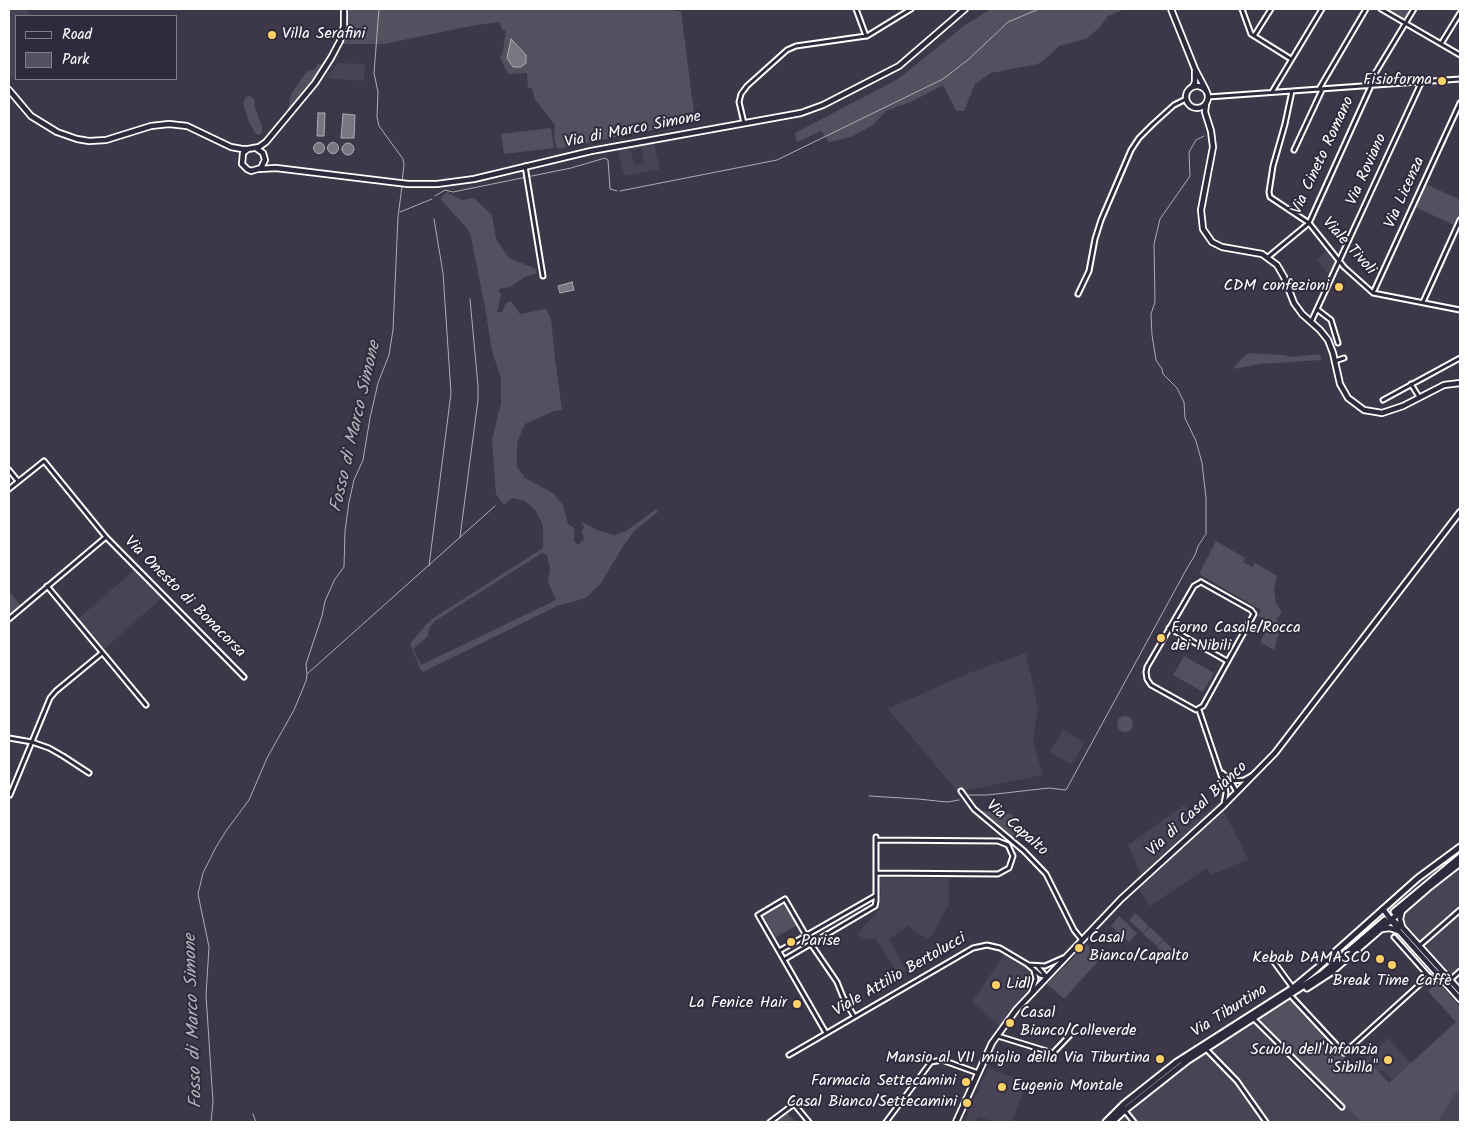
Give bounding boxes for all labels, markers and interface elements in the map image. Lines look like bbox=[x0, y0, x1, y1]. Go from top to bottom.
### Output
legend bbox=[15, 15, 178, 80]
text: Road bbox=[62, 23, 92, 47]
place label: Villa Serafini bbox=[282, 25, 365, 45]
marker: Villa Serafini bbox=[266, 29, 278, 41]
text: Park bbox=[62, 48, 89, 72]
place label: Fisioforma bbox=[1363, 71, 1432, 91]
marker: Fisioforma bbox=[1436, 75, 1448, 87]
street label: Via Cineto Romano bbox=[1288, 94, 1360, 218]
street label: Via di Marco Simone bbox=[563, 108, 703, 154]
street label: Via Roviano bbox=[1344, 131, 1392, 209]
street label: Via Licenza bbox=[1382, 154, 1430, 232]
street label: Viale Tivoli bbox=[1317, 214, 1379, 280]
place label: CDM confezioni bbox=[1224, 277, 1329, 297]
marker: CDM confezioni bbox=[1333, 281, 1345, 293]
water label: Fosso di Marco Simone bbox=[327, 339, 387, 515]
street label: Via Onesto di Bonacorsa bbox=[119, 533, 249, 663]
place label: Forno Casale/Rocca dei Nibili bbox=[1171, 619, 1301, 657]
marker: Forno Casale/Rocca dei Nibili bbox=[1155, 632, 1167, 644]
street label: Via di Casal Bianco bbox=[1144, 758, 1252, 862]
street label: Via Capalto bbox=[981, 797, 1051, 861]
place label: Casal Bianco/Capalto bbox=[1089, 929, 1189, 967]
street label: Viale Attilio Bertolucci bbox=[830, 930, 970, 1022]
place label: Parise bbox=[801, 932, 840, 952]
water label: Fosso di Marco Simone bbox=[181, 933, 209, 1109]
marker: Parise bbox=[785, 936, 797, 948]
marker: Casal Bianco/Capalto bbox=[1073, 942, 1085, 954]
place label: Kebab DAMASCO bbox=[1252, 949, 1370, 969]
marker: Kebab DAMASCO bbox=[1374, 953, 1386, 965]
marker: Break Time Caffè bbox=[1386, 959, 1398, 971]
place label: Break Time Caffè bbox=[1333, 972, 1451, 992]
place label: Lidl bbox=[1006, 975, 1030, 995]
marker: Lidl bbox=[990, 979, 1002, 991]
street label: Via Tiburtina bbox=[1188, 981, 1272, 1043]
place label: La Fenice Hair bbox=[688, 994, 787, 1014]
marker: La Fenice Hair bbox=[791, 998, 803, 1010]
place label: Casal Bianco/Colleverde bbox=[1020, 1004, 1136, 1042]
marker: Casal Bianco/Colleverde bbox=[1004, 1017, 1016, 1029]
place label: Scuola dell'Infanzia "Sibilla" bbox=[1250, 1041, 1378, 1079]
place label: Mansio al VII miglio della Via Tiburtina bbox=[886, 1049, 1150, 1069]
marker: Mansio al VII miglio della Via Tiburtina bbox=[1154, 1053, 1166, 1065]
marker: Scuola dell'Infanzia "Sibilla" bbox=[1382, 1054, 1394, 1066]
place label: Farmacia Settecamini bbox=[811, 1072, 956, 1092]
marker: Farmacia Settecamini bbox=[960, 1076, 972, 1088]
place label: Eugenio Montale bbox=[1012, 1077, 1123, 1097]
marker: Eugenio Montale bbox=[996, 1081, 1008, 1093]
place label: Casal Bianco/Settecamini bbox=[786, 1093, 957, 1113]
marker: Casal Bianco/Settecamini bbox=[961, 1097, 973, 1109]

